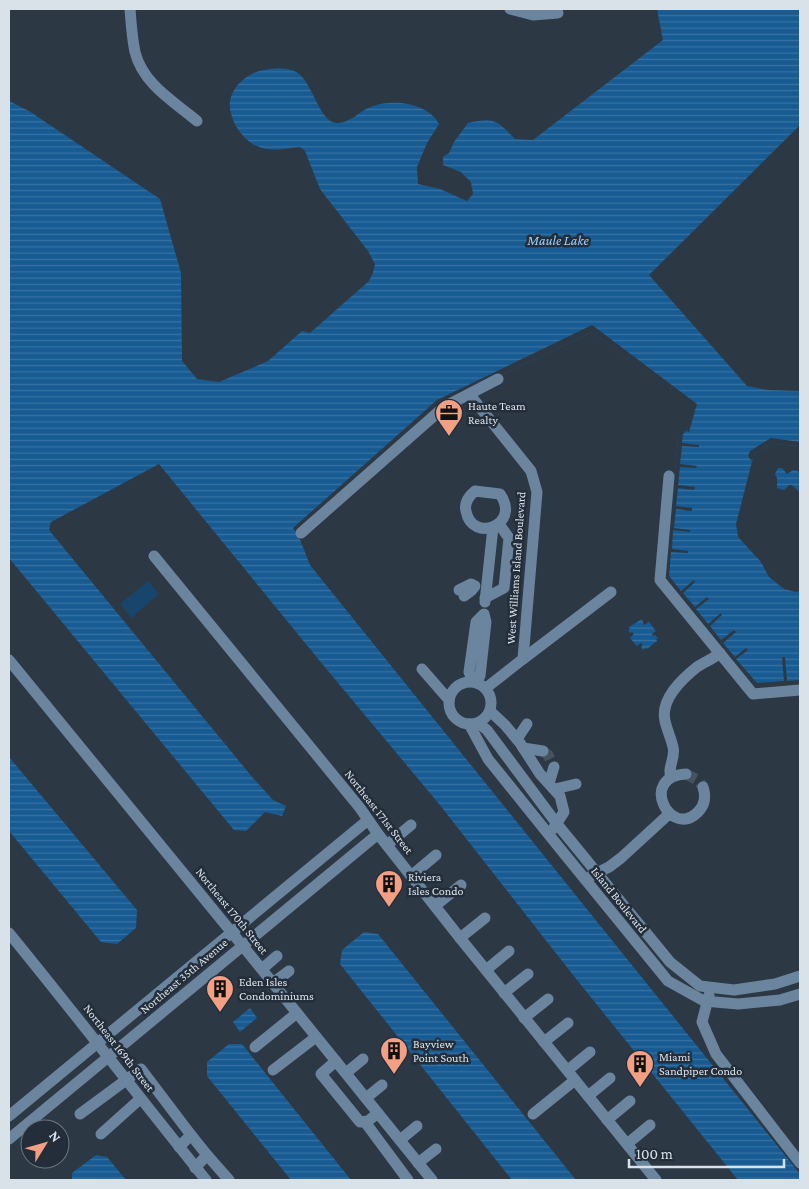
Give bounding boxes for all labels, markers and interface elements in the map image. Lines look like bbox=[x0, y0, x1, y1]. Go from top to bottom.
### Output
water label: Maule Lake bbox=[526, 232, 589, 248]
office icon: Haute Team Realty bbox=[434, 398, 464, 437]
place label: Haute Team Realty bbox=[468, 399, 526, 427]
street label: West Williams Island Boulevard bbox=[504, 491, 528, 645]
street label: Northeast 171st Street bbox=[342, 767, 417, 858]
street label: Island Boulevard bbox=[588, 864, 650, 936]
street label: Northeast 170th Street bbox=[193, 865, 272, 958]
building icon: Riviera Isles Condo bbox=[374, 869, 404, 908]
place label: Riviera Isles Condo bbox=[408, 870, 463, 898]
street label: Northeast 35th Avenue bbox=[138, 935, 230, 1017]
building icon: Eden Isles Condominiums bbox=[205, 974, 235, 1013]
place label: Eden Isles Condominiums bbox=[239, 975, 314, 1003]
street label: Northeast 169th Street bbox=[81, 1002, 158, 1095]
building icon: Bayview Point South bbox=[379, 1036, 409, 1075]
place label: Bayview Point South bbox=[413, 1037, 469, 1065]
building icon: Miami Sandpiper Condo bbox=[625, 1049, 655, 1088]
place label: Miami Sandpiper Condo bbox=[659, 1050, 742, 1078]
north arrow bbox=[20, 1119, 70, 1169]
text: N bbox=[46, 1128, 65, 1145]
scale bar bbox=[629, 1136, 784, 1168]
text: 100 m bbox=[636, 1146, 673, 1162]

